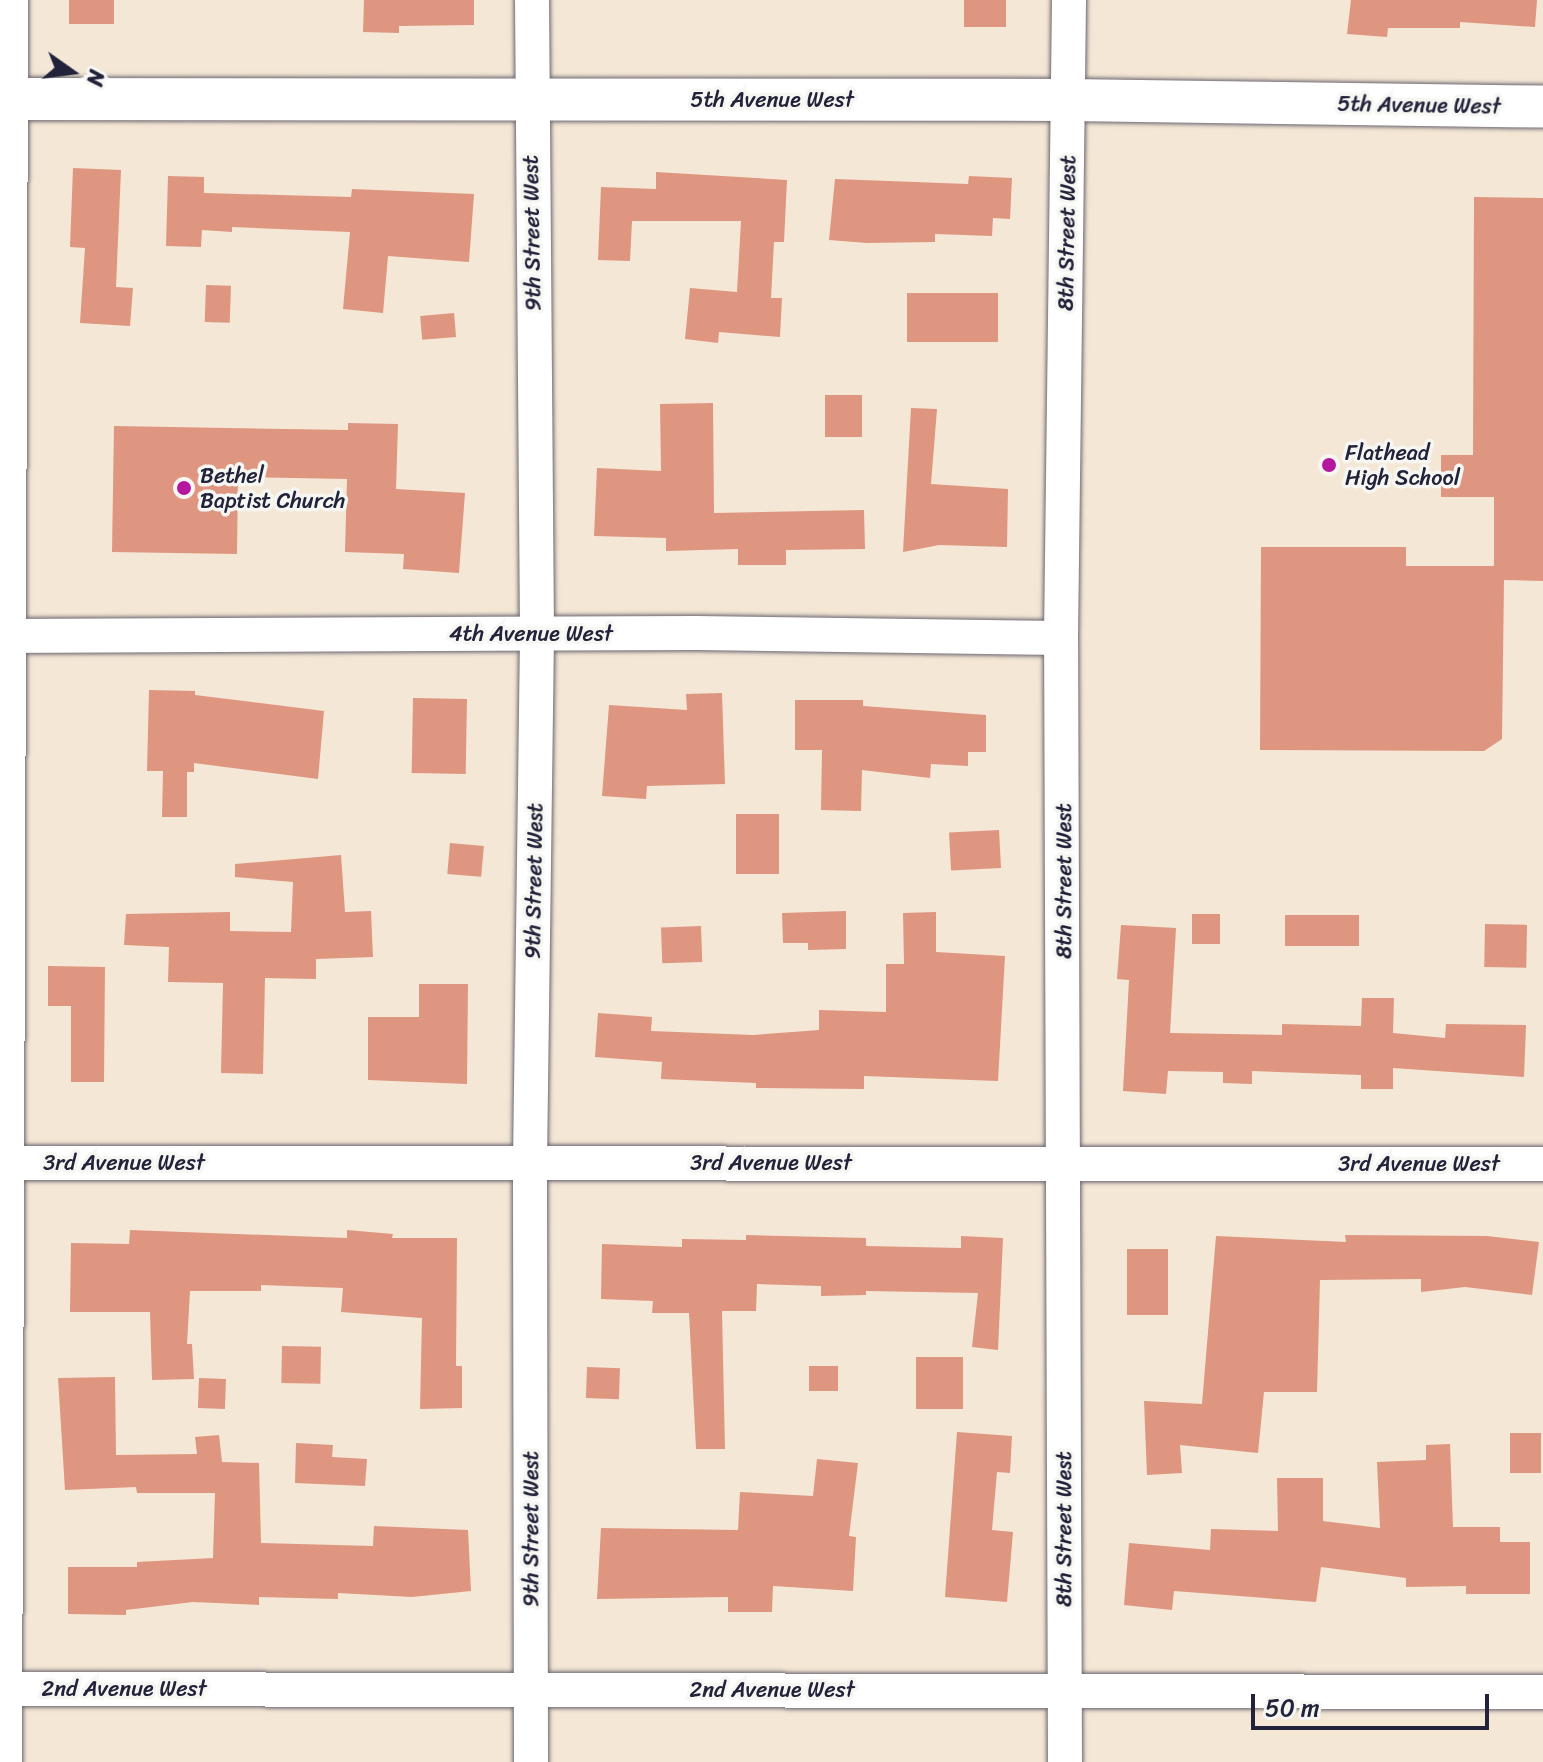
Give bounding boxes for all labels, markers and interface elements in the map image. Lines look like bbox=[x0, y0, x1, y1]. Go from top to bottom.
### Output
north arrow bbox=[32, 32, 112, 112]
text: N bbox=[75, 66, 117, 90]
street label: 5th Avenue West bbox=[690, 87, 854, 113]
street label: 5th Avenue West bbox=[1337, 90, 1501, 120]
street label: 9th Street West bbox=[517, 154, 547, 312]
street label: 8th Street West bbox=[1052, 154, 1082, 312]
place label: Flathead High School bbox=[1345, 439, 1460, 490]
marker: Flathead High School bbox=[1320, 456, 1338, 474]
place label: Bethel Baptist Church bbox=[200, 462, 345, 514]
marker: Bethel Baptist Church bbox=[175, 479, 193, 497]
street label: 4th Avenue West bbox=[449, 621, 613, 647]
street label: 9th Street West bbox=[519, 802, 549, 960]
street label: 8th Street West bbox=[1051, 802, 1077, 960]
street label: 3rd Avenue West bbox=[43, 1150, 205, 1176]
street label: 3rd Avenue West bbox=[690, 1150, 852, 1176]
street label: 3rd Avenue West bbox=[1338, 1151, 1500, 1177]
street label: 9th Street West bbox=[518, 1450, 544, 1608]
street label: 8th Street West bbox=[1051, 1450, 1077, 1608]
street label: 2nd Avenue West bbox=[41, 1676, 207, 1702]
street label: 2nd Avenue West bbox=[689, 1677, 855, 1703]
scale bar bbox=[1255, 1678, 1493, 1728]
text: 50 m bbox=[1265, 1687, 1320, 1729]

